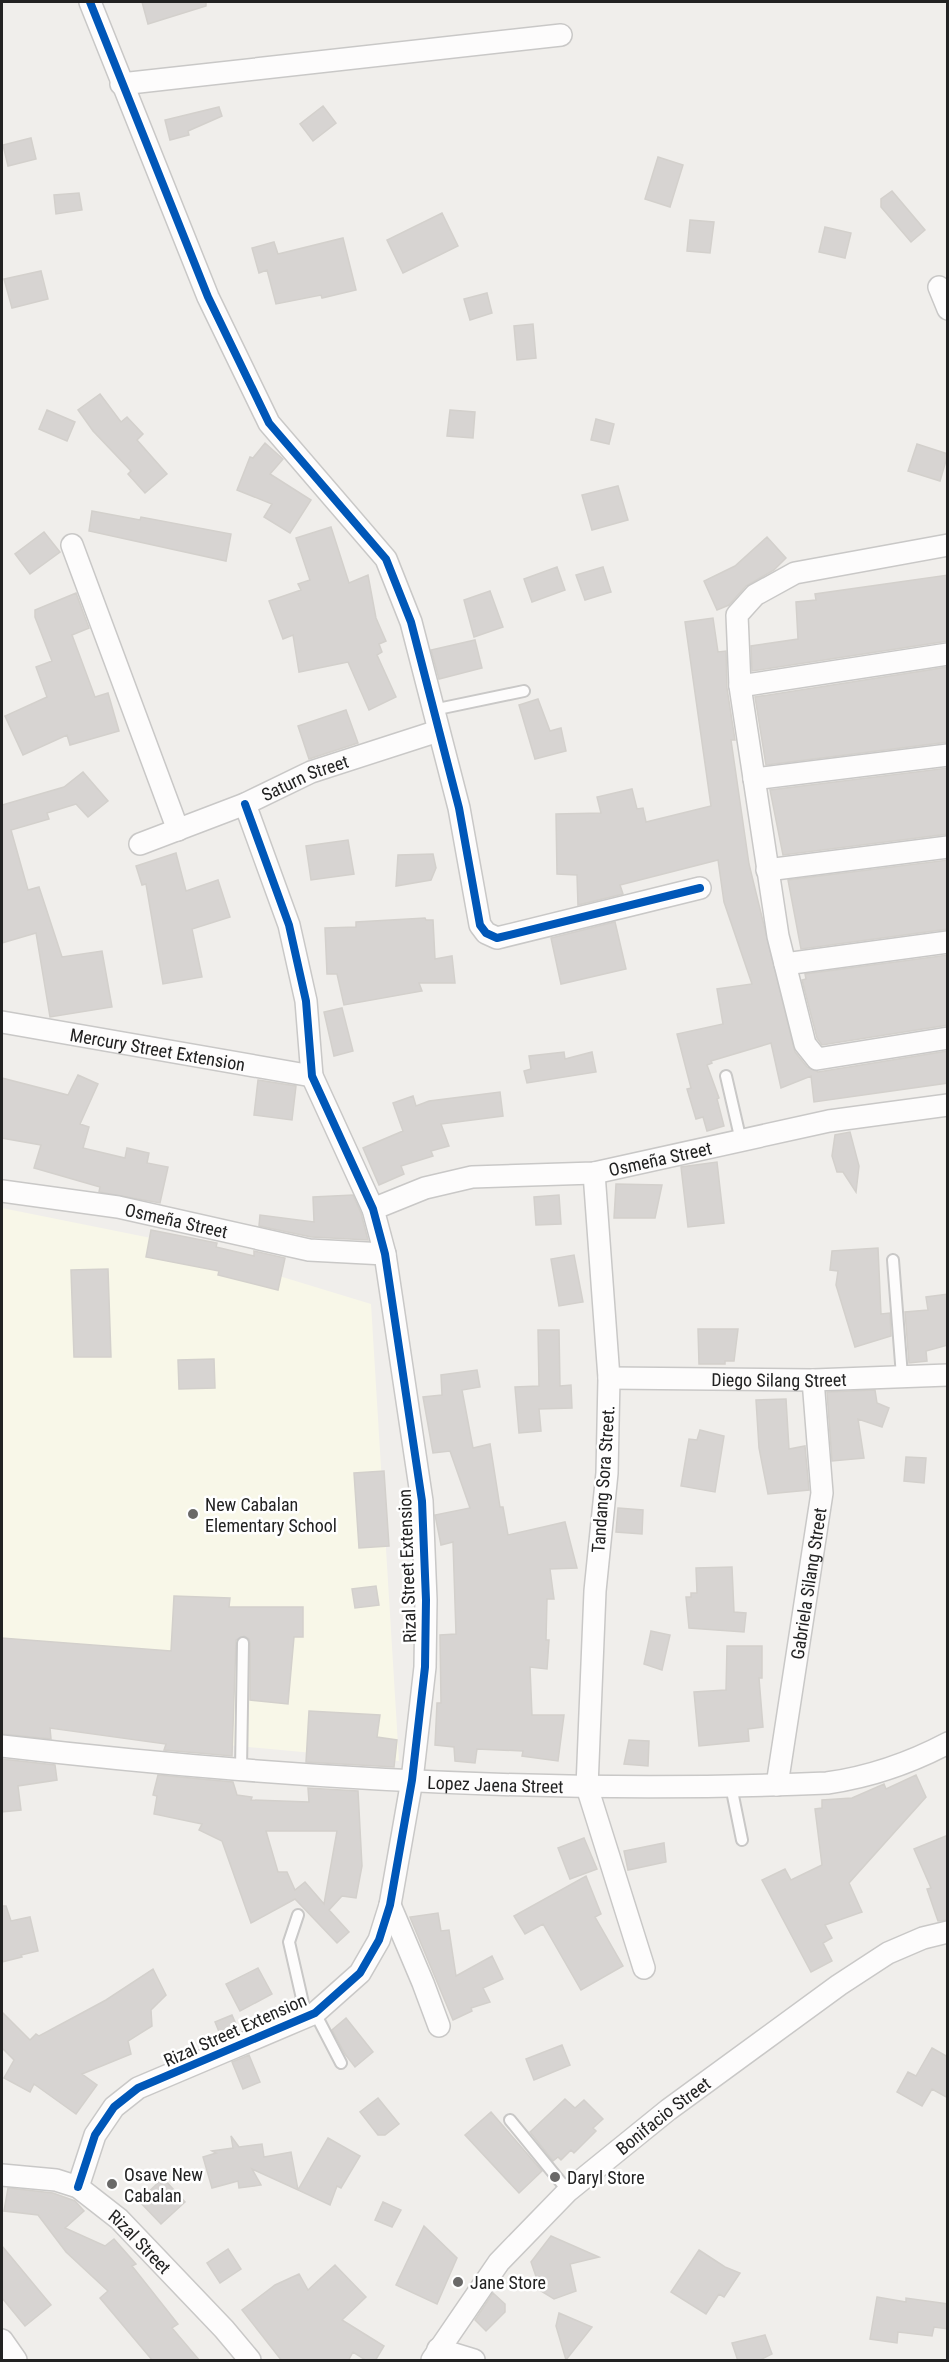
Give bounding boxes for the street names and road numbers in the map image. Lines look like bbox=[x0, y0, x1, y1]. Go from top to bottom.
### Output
street label: Saturn Street bbox=[258, 750, 351, 805]
street label: Mercury Street Extension bbox=[68, 1024, 247, 1075]
street label: Osmeña Street bbox=[607, 1137, 713, 1180]
street label: Osmeña Street bbox=[123, 1198, 230, 1242]
street label: Diego Silang Street bbox=[711, 1368, 847, 1391]
street label: Tandang Sora Street. bbox=[587, 1404, 619, 1554]
street label: Rizal Street Extension bbox=[394, 1489, 420, 1643]
street label: Gabriela Silang Street bbox=[786, 1506, 830, 1661]
street label: Lopez Jaena Street bbox=[427, 1771, 564, 1797]
street label: Rizal Street Extension bbox=[160, 1989, 310, 2071]
street label: Bonifacio Street bbox=[611, 2072, 714, 2159]
street label: Rizal Street bbox=[105, 2205, 176, 2278]

